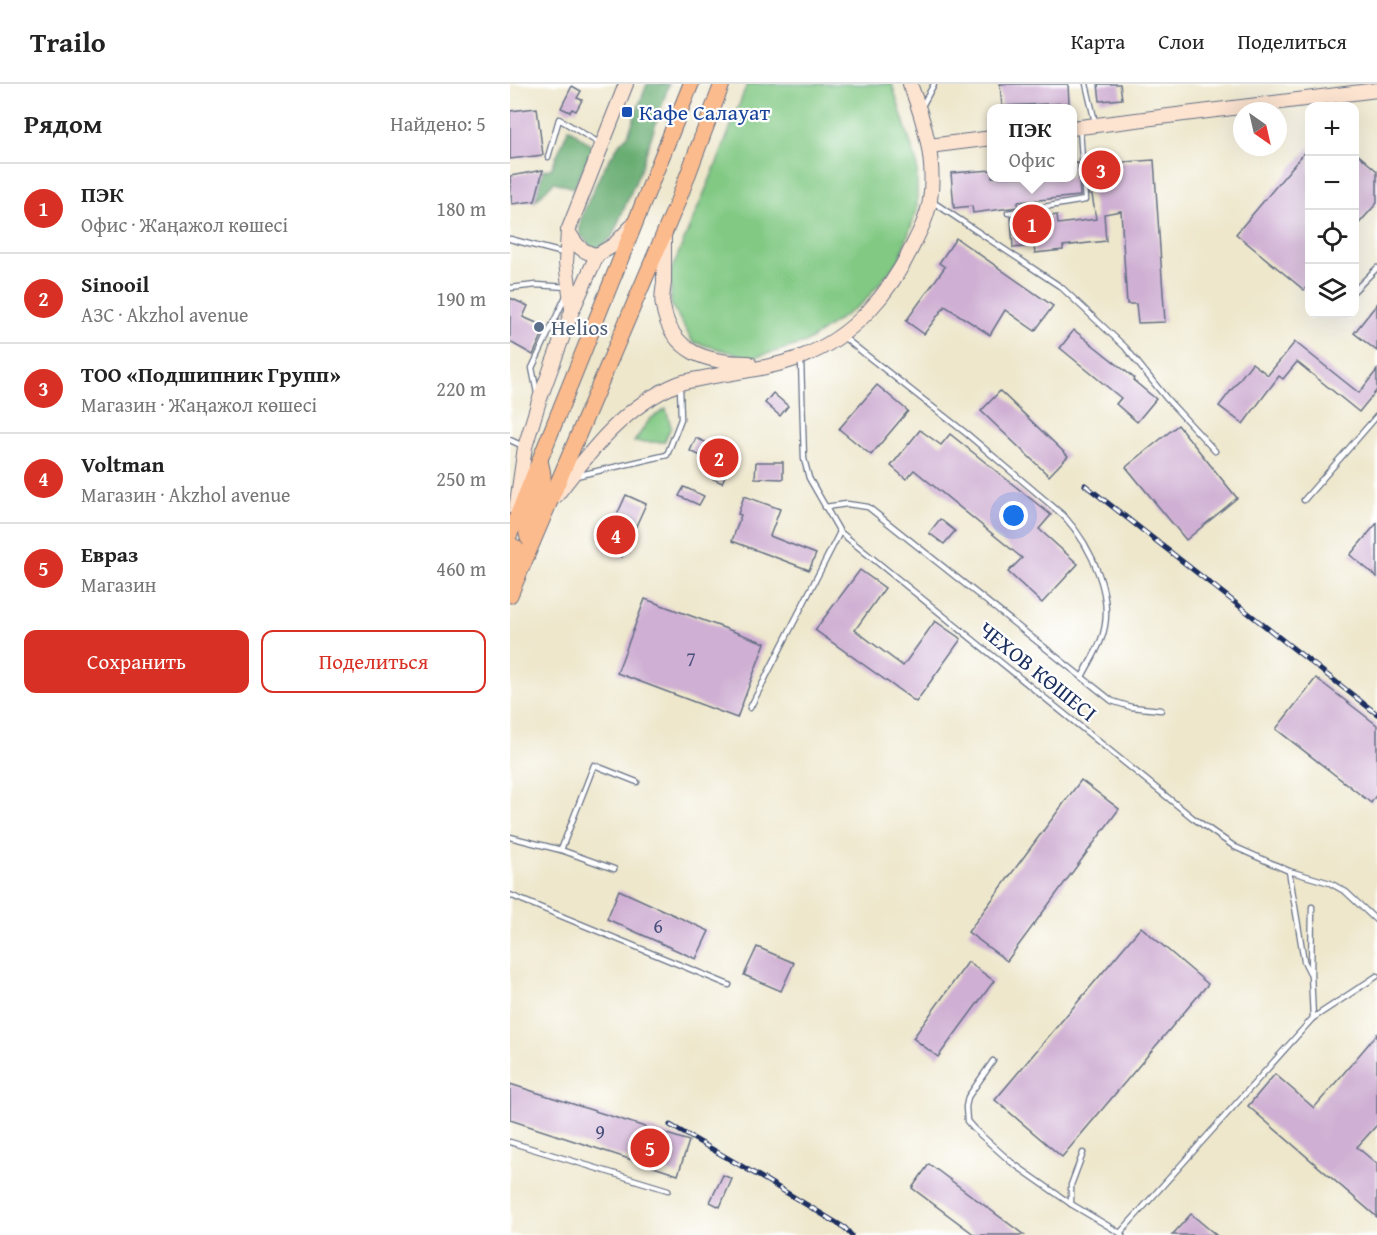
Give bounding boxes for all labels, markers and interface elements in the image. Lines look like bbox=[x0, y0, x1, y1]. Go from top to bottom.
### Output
text: Trailo bbox=[30, 21, 106, 62]
text: Карта bbox=[1071, 26, 1125, 57]
text: Слои bbox=[1158, 26, 1204, 57]
text: Поделиться bbox=[1237, 26, 1347, 57]
place label: Кафе Салауат bbox=[639, 96, 771, 128]
north arrow bbox=[1233, 102, 1287, 156]
map controls bbox=[1305, 102, 1359, 318]
button: + bbox=[1305, 102, 1359, 156]
text: Рядом bbox=[24, 104, 102, 143]
popup bbox=[987, 104, 1077, 182]
marker: Кафе Салауат bbox=[620, 105, 634, 119]
text: Найдено: 5 bbox=[390, 109, 486, 138]
text: ПЭК bbox=[1009, 113, 1052, 145]
text: Офис bbox=[1009, 145, 1055, 174]
pin: 3 bbox=[1082, 148, 1120, 193]
button: − bbox=[1305, 156, 1359, 210]
text: ПЭК bbox=[81, 178, 124, 210]
text: 1 bbox=[38, 194, 49, 223]
text: 180 m bbox=[436, 194, 486, 223]
pin: 1 bbox=[1012, 202, 1052, 246]
text: Офис · Жаңажол көшесі bbox=[81, 210, 288, 239]
button: locate bbox=[1305, 210, 1359, 264]
button: layers bbox=[1305, 264, 1359, 318]
text: Sinooil bbox=[81, 268, 149, 300]
text: 2 bbox=[38, 284, 49, 313]
text: 190 m bbox=[436, 284, 486, 313]
text: АЗС · Akzhol avenue bbox=[81, 300, 248, 329]
place label: Helios bbox=[551, 311, 608, 343]
marker: Helios bbox=[532, 320, 546, 334]
text: ТОО «Подшипник Групп» bbox=[81, 358, 341, 390]
text: 3 bbox=[38, 374, 49, 403]
text: 220 m bbox=[436, 374, 486, 403]
text: Магазин · Жаңажол көшесі bbox=[81, 390, 317, 419]
pin: 2 bbox=[700, 436, 738, 481]
text: Voltman bbox=[81, 448, 164, 480]
text: 4 bbox=[38, 464, 49, 493]
text: 250 m bbox=[436, 464, 486, 493]
text: Магазин · Akzhol avenue bbox=[81, 480, 290, 509]
your location bbox=[999, 501, 1028, 530]
pin: 4 bbox=[596, 512, 636, 558]
text: Евраз bbox=[81, 538, 139, 570]
text: 5 bbox=[38, 554, 49, 583]
text: 460 m bbox=[436, 554, 486, 583]
text: Магазин bbox=[81, 570, 156, 599]
street label: ЧЕХОВ КӨШЕСІ bbox=[972, 613, 1104, 729]
button: Сохранить bbox=[24, 630, 249, 693]
button: Поделиться bbox=[261, 630, 486, 693]
house number: 7 bbox=[686, 644, 696, 673]
house number: 6 bbox=[653, 911, 663, 940]
house number: 9 bbox=[595, 1117, 605, 1146]
pin: 5 bbox=[630, 1126, 670, 1170]

